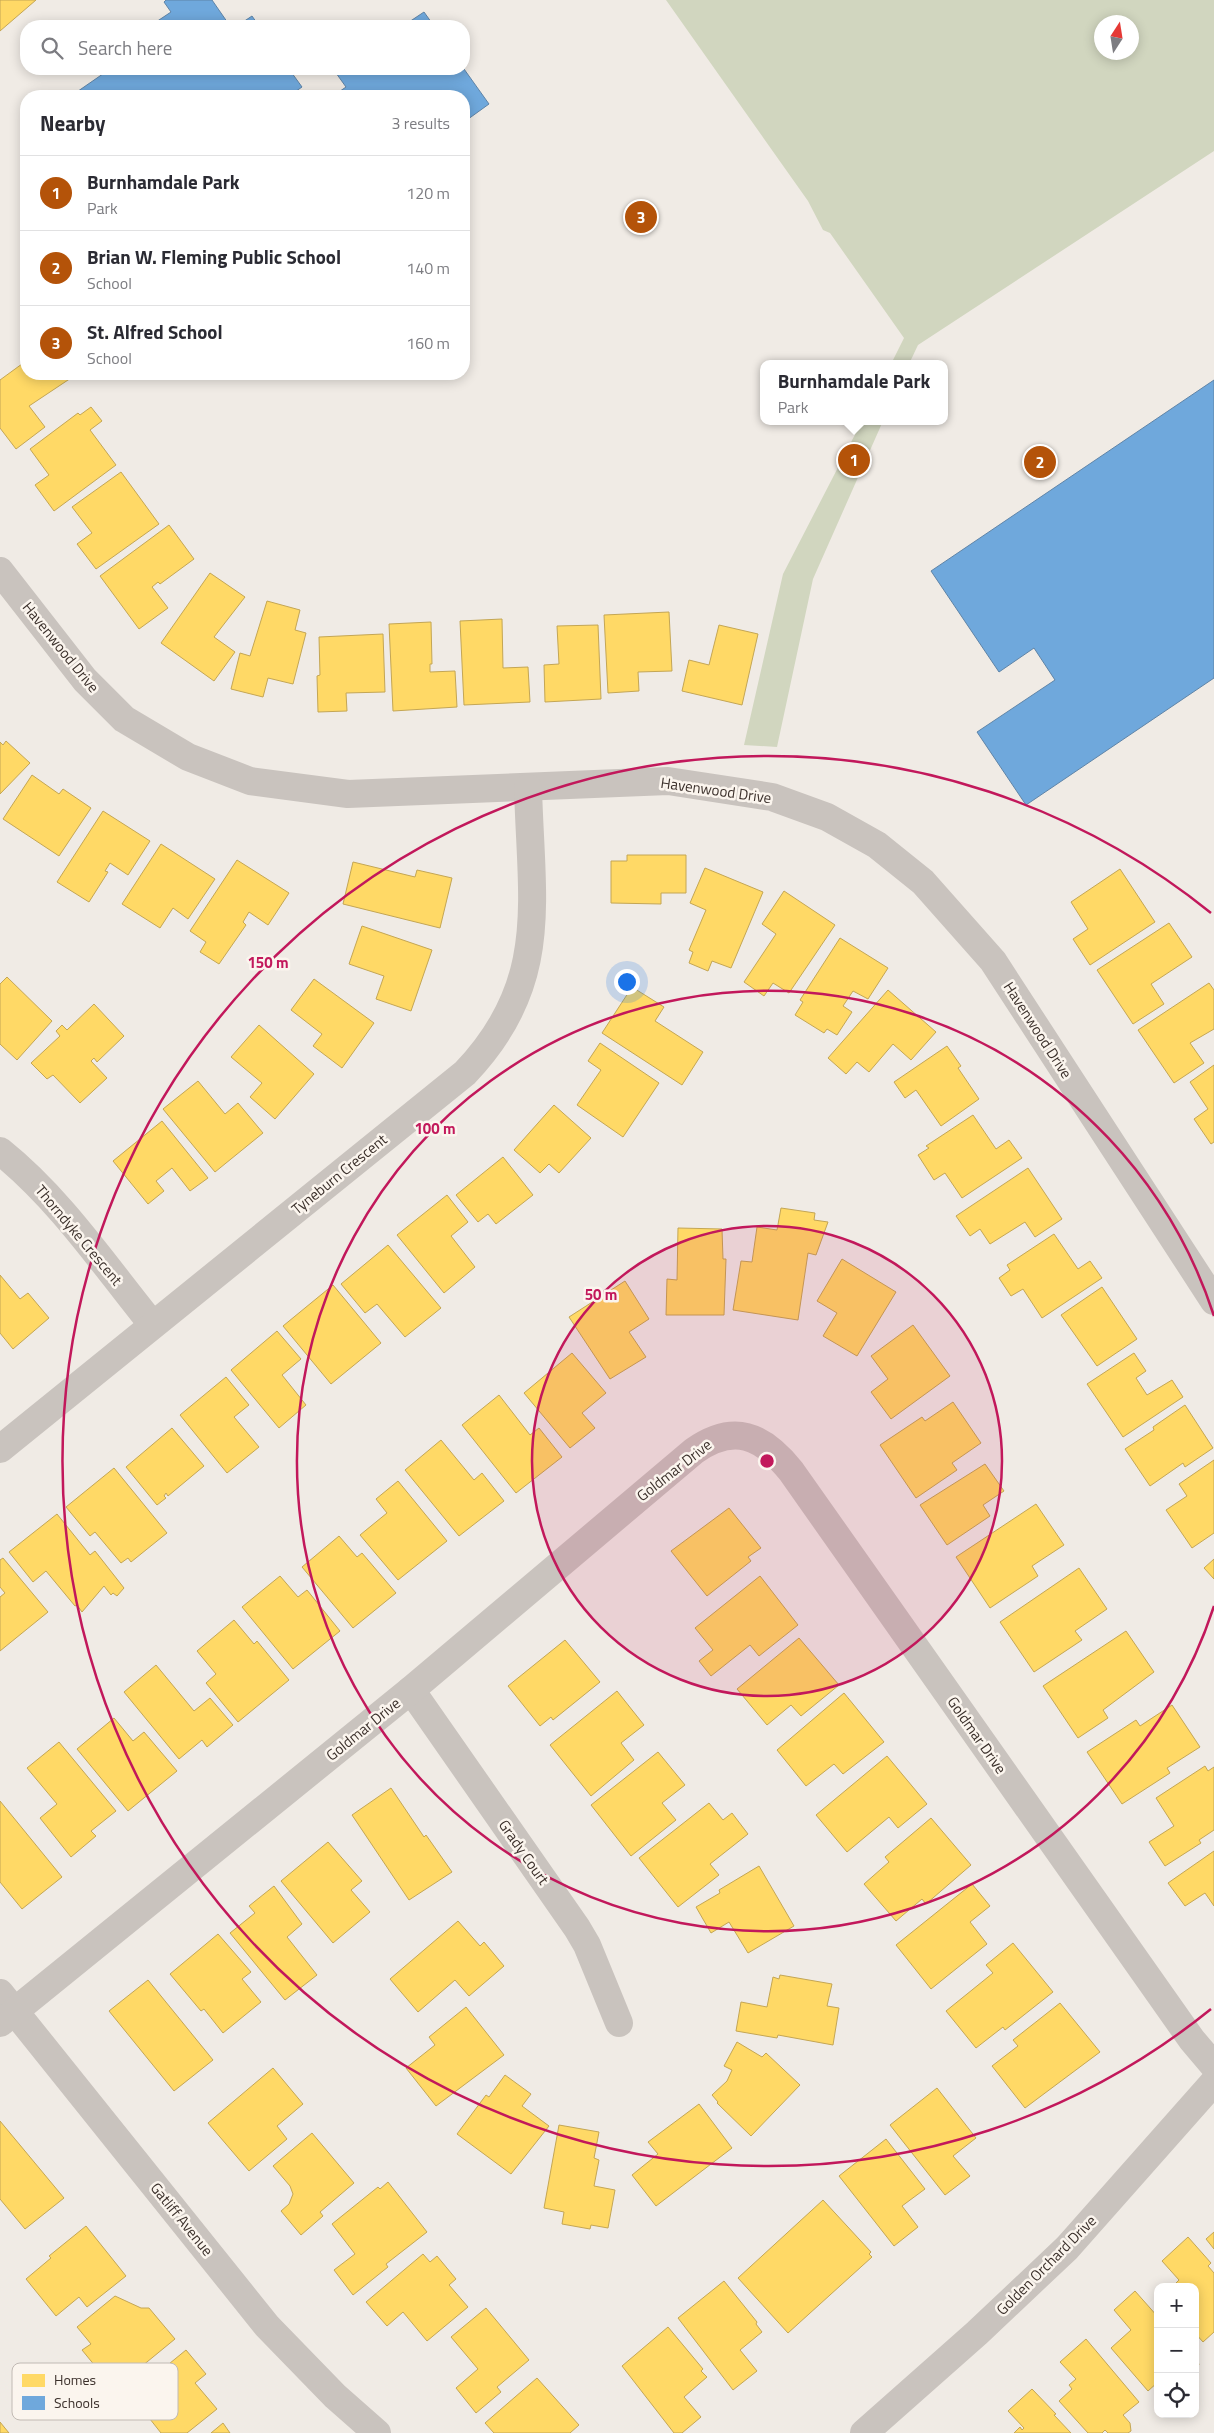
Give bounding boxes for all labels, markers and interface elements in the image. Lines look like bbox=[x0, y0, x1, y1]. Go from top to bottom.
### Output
north arrow bbox=[1094, 15, 1139, 60]
search box bbox=[20, 20, 470, 75]
text: Search here bbox=[78, 33, 172, 62]
icon: search bbox=[38, 34, 66, 62]
text: Nearby bbox=[40, 107, 105, 139]
text: 3 results bbox=[391, 111, 450, 135]
text: Burnhamdale Park bbox=[87, 167, 240, 196]
text: 1 bbox=[52, 181, 60, 205]
text: 120 m bbox=[406, 181, 450, 205]
text: Park bbox=[87, 196, 118, 220]
pin: 3 bbox=[625, 198, 657, 236]
text: Brian W. Fleming Public School bbox=[87, 242, 341, 271]
text: 2 bbox=[52, 256, 60, 280]
text: 140 m bbox=[406, 256, 450, 280]
text: School bbox=[87, 271, 132, 295]
text: St. Alfred School bbox=[87, 317, 223, 346]
text: 3 bbox=[52, 331, 60, 355]
text: 160 m bbox=[406, 331, 450, 355]
text: School bbox=[87, 346, 132, 370]
popup bbox=[760, 360, 948, 425]
text: Burnhamdale Park bbox=[778, 366, 930, 395]
text: Park bbox=[778, 395, 808, 419]
pin: 1 bbox=[838, 441, 870, 479]
pin: 2 bbox=[1024, 443, 1056, 481]
street label: Havenwood Drive bbox=[17, 596, 105, 698]
street label: Havenwood Drive bbox=[659, 771, 773, 809]
text: 150 m bbox=[247, 951, 289, 974]
your location bbox=[614, 969, 640, 995]
street label: Havenwood Drive bbox=[998, 977, 1078, 1083]
text: 100 m bbox=[414, 1117, 456, 1140]
street label: Tyneburn Crescent bbox=[286, 1128, 392, 1220]
street label: Thorndyke Crescent bbox=[30, 1180, 128, 1291]
text: 50 m bbox=[585, 1283, 617, 1306]
street label: Goldmar Drive bbox=[631, 1433, 717, 1507]
centre of rings bbox=[758, 1452, 776, 1470]
street label: Goldmar Drive bbox=[321, 1692, 405, 1766]
street label: Goldmar Drive bbox=[942, 1692, 1012, 1778]
street label: Grady Court bbox=[493, 1815, 555, 1890]
street label: Gatliff Avenue bbox=[145, 2177, 219, 2261]
street label: Golden Orchard Drive bbox=[991, 2210, 1101, 2320]
map controls bbox=[1154, 2283, 1199, 2418]
button: + bbox=[1154, 2283, 1199, 2328]
button: − bbox=[1154, 2328, 1199, 2373]
legend bbox=[12, 2363, 178, 2420]
text: Homes bbox=[54, 2369, 96, 2390]
button: locate bbox=[1154, 2373, 1199, 2418]
text: Schools bbox=[54, 2392, 100, 2413]

